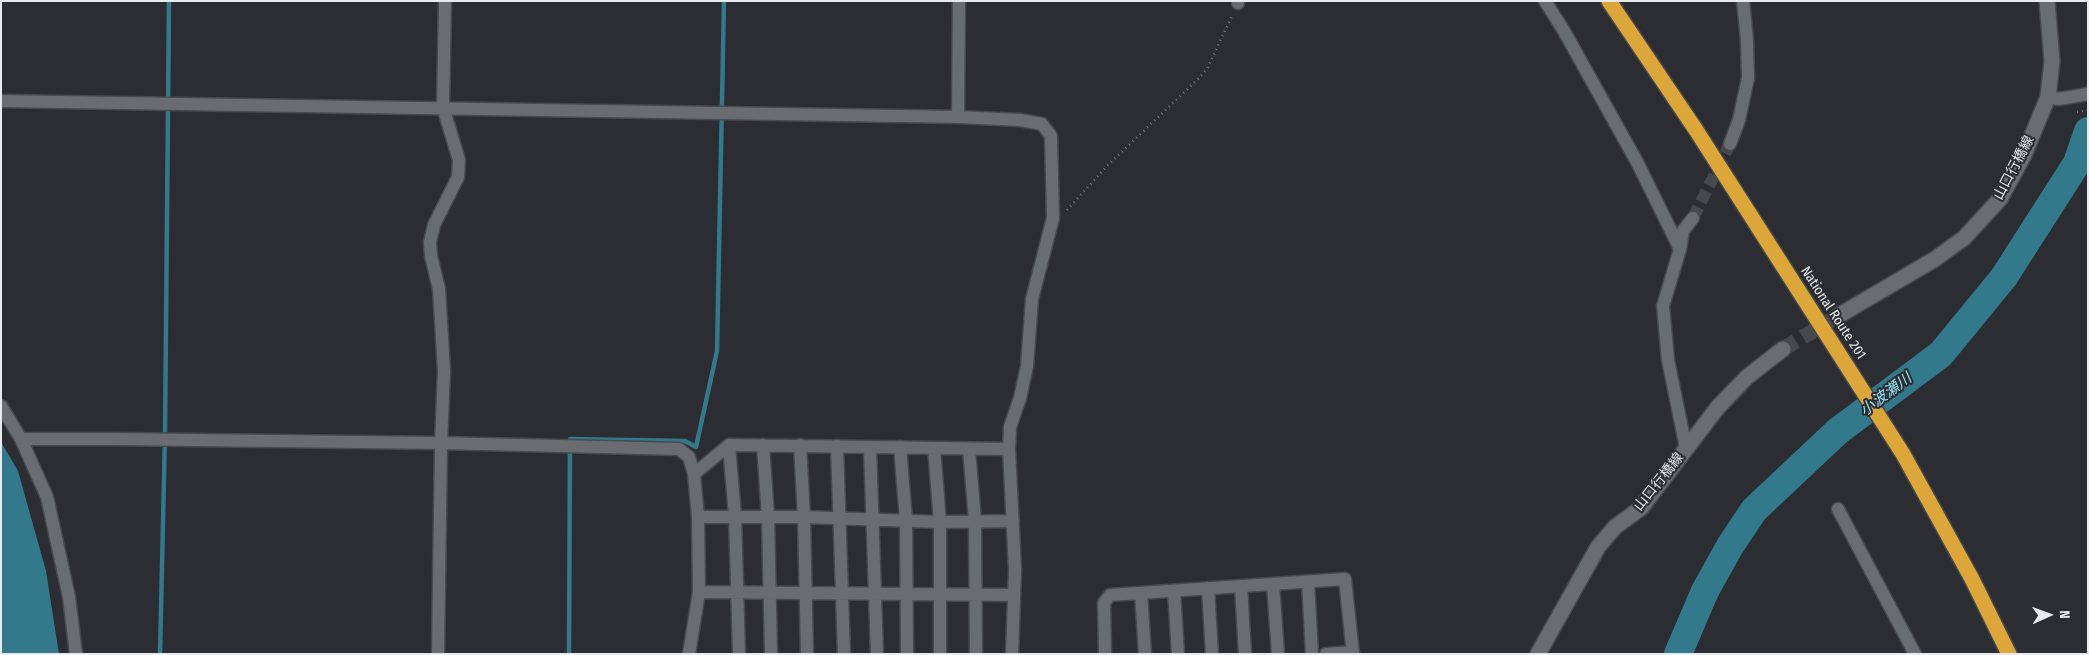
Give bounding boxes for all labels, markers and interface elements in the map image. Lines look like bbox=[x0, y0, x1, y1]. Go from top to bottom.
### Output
street label: 山口行橋線 bbox=[1990, 133, 2038, 203]
street label: National Route 201 bbox=[1797, 263, 1869, 363]
water label: 小波瀬川 bbox=[1857, 370, 1915, 420]
street label: 山口行橋線 bbox=[1630, 450, 1688, 514]
north arrow bbox=[2024, 590, 2074, 640]
text: N bbox=[2056, 610, 2073, 619]

